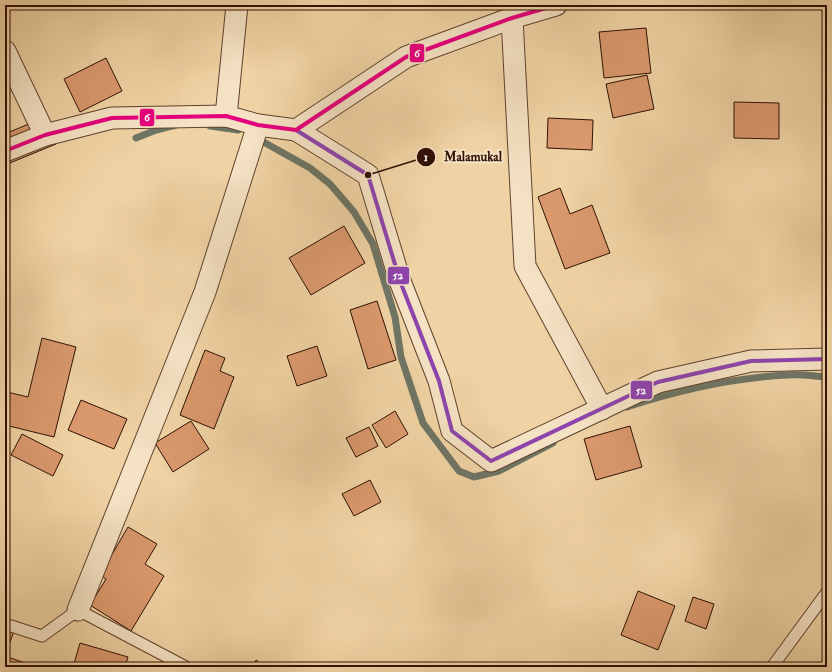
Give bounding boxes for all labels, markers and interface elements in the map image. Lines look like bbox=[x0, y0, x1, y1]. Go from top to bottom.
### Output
line badge: 6 bbox=[409, 43, 425, 63]
text: 6 bbox=[414, 47, 421, 60]
line badge: 6 bbox=[139, 108, 155, 127]
text: 6 bbox=[144, 111, 151, 124]
callout: Malamukal bbox=[416, 144, 510, 169]
text: Malamukal bbox=[443, 149, 503, 165]
text: 1 bbox=[424, 150, 428, 165]
line badge: 52 bbox=[387, 266, 410, 285]
text: 52 bbox=[393, 269, 404, 282]
line badge: 52 bbox=[630, 380, 653, 400]
text: 52 bbox=[636, 384, 647, 397]

